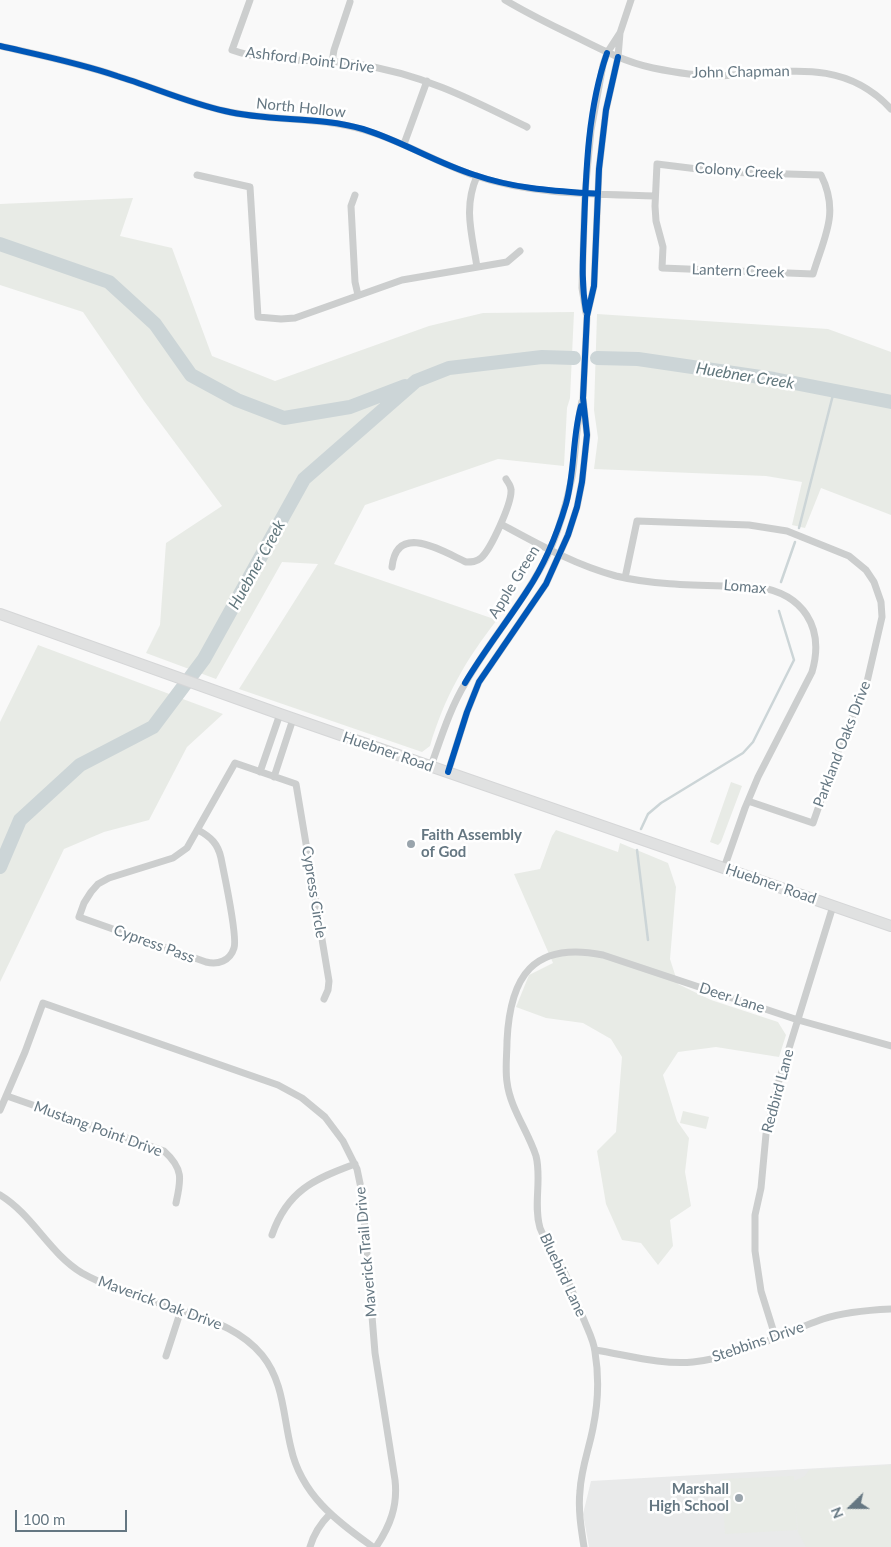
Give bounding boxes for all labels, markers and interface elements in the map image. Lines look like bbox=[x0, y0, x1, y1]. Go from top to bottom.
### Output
street label: Ashford Point Drive bbox=[244, 43, 376, 77]
street label: John Chapman bbox=[692, 62, 790, 82]
street label: North Hollow bbox=[255, 94, 347, 122]
street label: Colony Creek bbox=[694, 159, 784, 183]
street label: Lantern Creek bbox=[691, 260, 785, 282]
water label: Huebner Creek bbox=[695, 359, 795, 393]
water label: Huebner Creek bbox=[225, 517, 289, 613]
street label: Apple Green bbox=[485, 542, 543, 622]
street label: Lomax bbox=[723, 576, 767, 598]
street label: Parkland Oaks Drive bbox=[810, 678, 874, 810]
street label: Huebner Road bbox=[340, 728, 436, 776]
place label: Faith Assembly of God bbox=[421, 826, 522, 861]
marker: Faith Assembly of God bbox=[405, 838, 417, 850]
street label: Cypress Circle bbox=[298, 845, 330, 939]
street label: Huebner Road bbox=[723, 860, 819, 908]
street label: Cypress Pass bbox=[111, 921, 197, 967]
street label: Deer Lane bbox=[697, 979, 767, 1017]
street label: Redbird Lane bbox=[758, 1047, 798, 1135]
street label: Mustang Point Drive bbox=[31, 1097, 165, 1161]
street label: Maverick Trail Drive bbox=[351, 1186, 381, 1318]
street label: Bluebird Lane bbox=[536, 1230, 590, 1320]
street label: Maverick Oak Drive bbox=[96, 1272, 224, 1334]
street label: Stebbins Drive bbox=[710, 1318, 806, 1366]
place label: Marshall High School bbox=[649, 1480, 729, 1515]
north arrow bbox=[826, 1482, 876, 1532]
marker: Marshall High School bbox=[733, 1492, 745, 1504]
scale bar bbox=[18, 1500, 130, 1532]
text: N bbox=[827, 1505, 847, 1521]
text: 100 m bbox=[23, 1510, 65, 1528]

